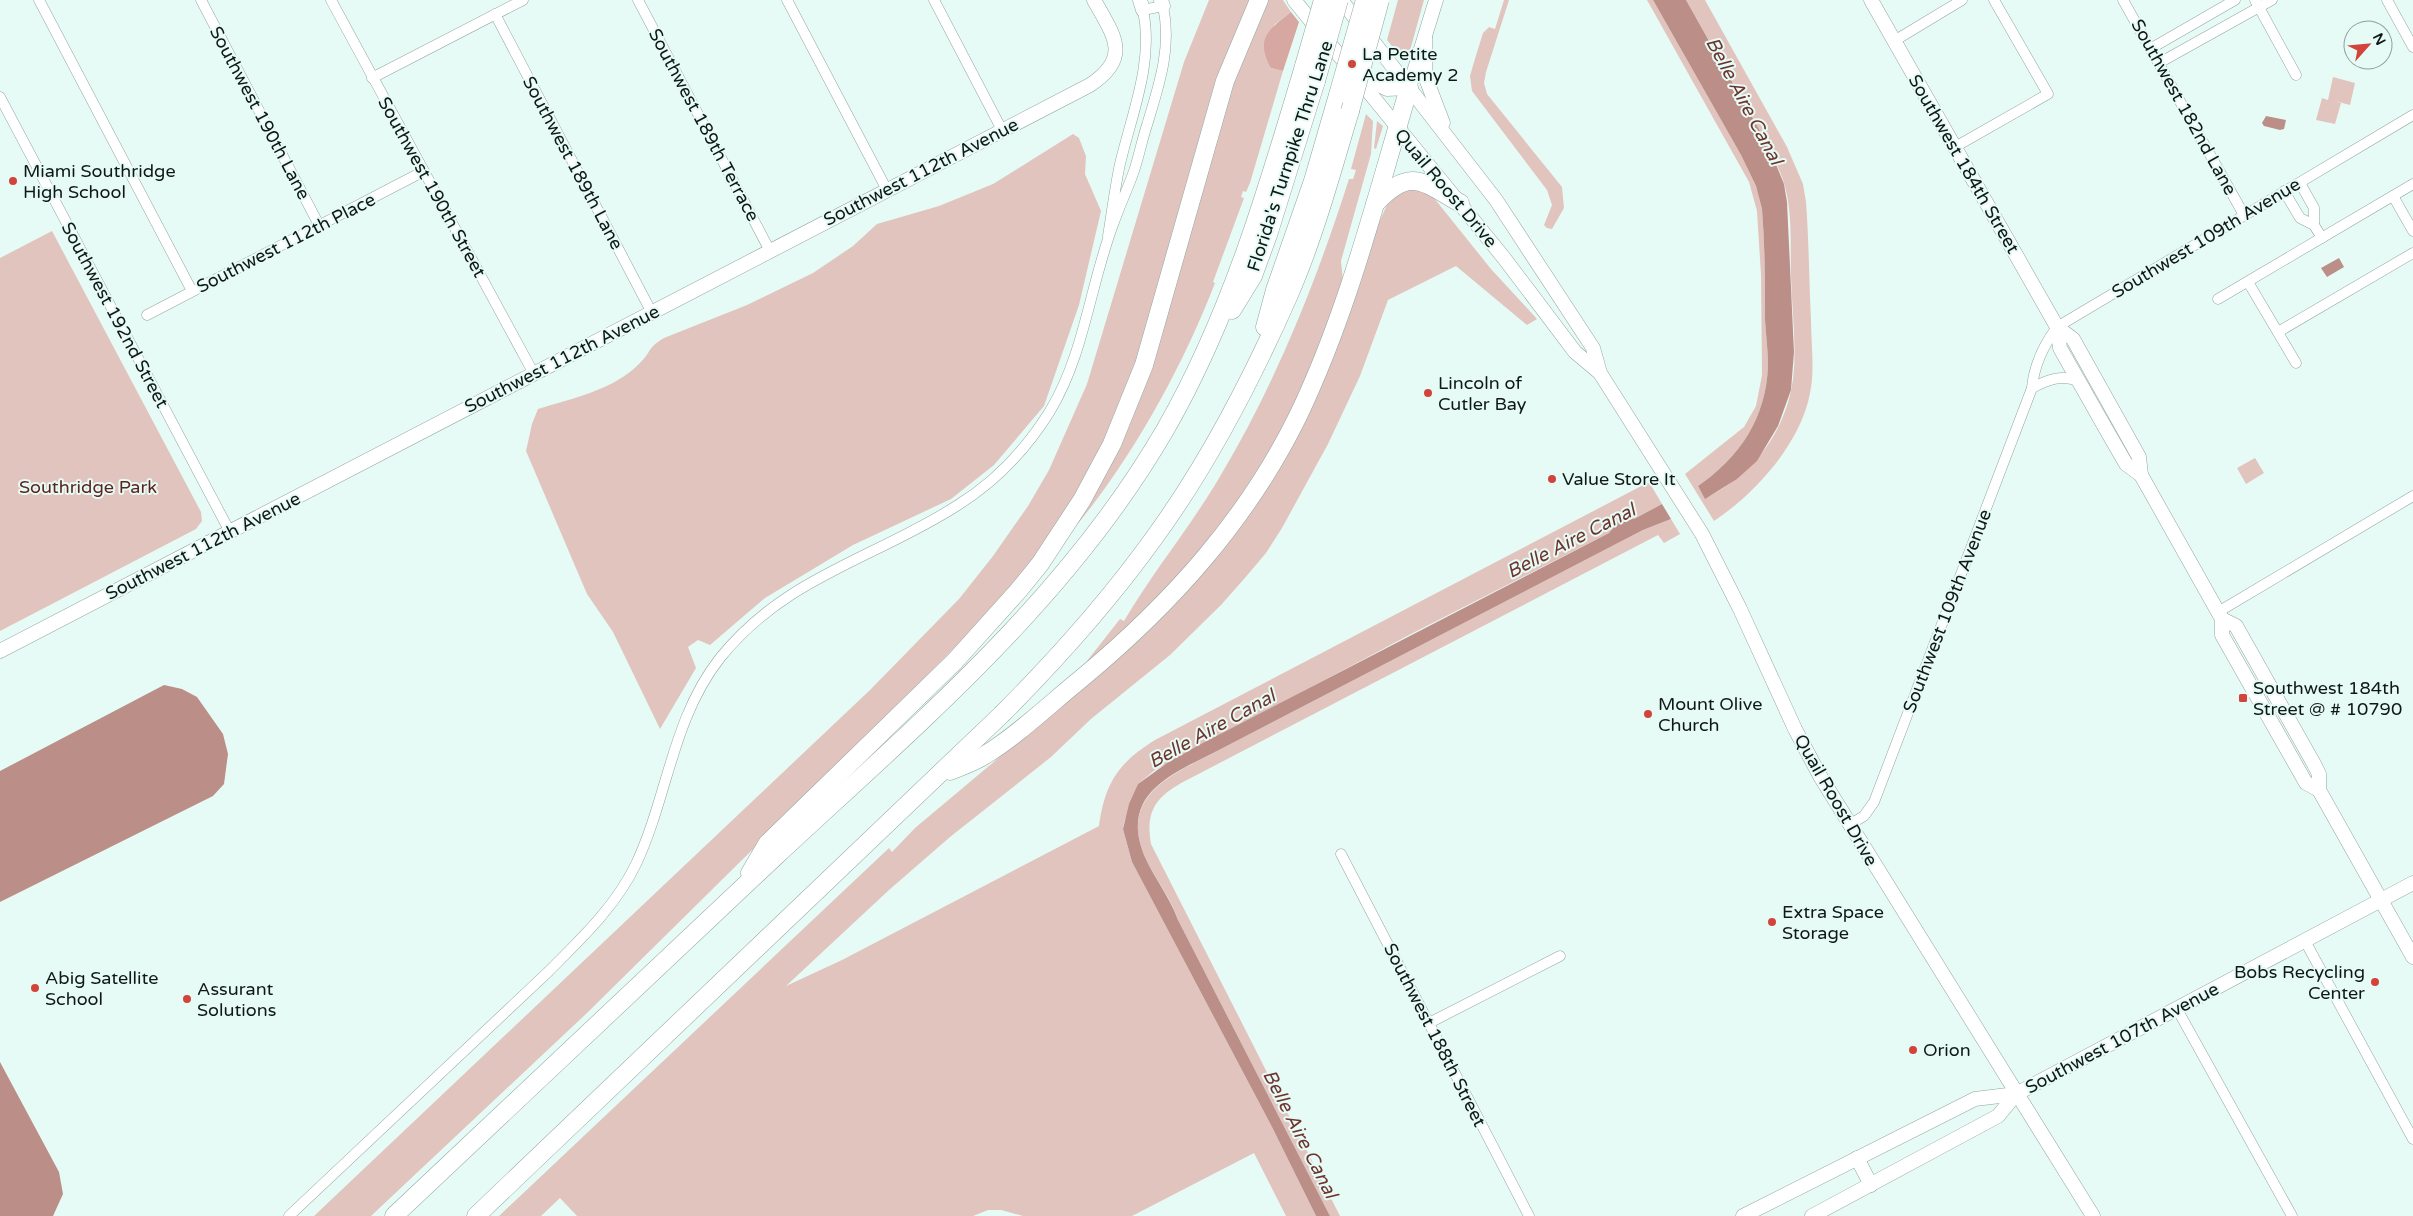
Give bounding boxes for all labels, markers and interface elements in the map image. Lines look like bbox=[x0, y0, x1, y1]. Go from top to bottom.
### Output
street label: Southwest 182nd Lane bbox=[2126, 15, 2242, 199]
north arrow bbox=[2343, 20, 2393, 70]
street label: Southwest 190th Lane bbox=[205, 23, 315, 203]
street label: Southwest 189th Terrace bbox=[644, 25, 764, 225]
text: N bbox=[2369, 30, 2389, 48]
water label: Belle Aire Canal bbox=[1701, 33, 1788, 171]
street label: Florida's Turnpike Thru Lane bbox=[1242, 38, 1338, 274]
place label: La Petite Academy 2 bbox=[1362, 43, 1458, 86]
marker: La Petite Academy 2 bbox=[1346, 58, 1358, 70]
street label: Southwest 184th Street bbox=[1904, 71, 2024, 257]
street label: Southwest 189th Lane bbox=[518, 73, 628, 253]
street label: Southwest 190th Street bbox=[373, 93, 491, 281]
street label: Southwest 112th Avenue bbox=[820, 113, 1022, 231]
street label: Quail Roost Drive bbox=[1390, 124, 1502, 252]
place label: Miami Southridge High School bbox=[23, 160, 176, 203]
street label: Southwest 109th Avenue bbox=[2108, 173, 2304, 303]
marker: Miami Southridge High School bbox=[7, 175, 19, 187]
street label: Southwest 112th Place bbox=[193, 188, 379, 298]
street label: Southwest 192nd Street bbox=[57, 218, 173, 412]
street label: Southwest 112th Avenue bbox=[461, 300, 663, 418]
place label: Lincoln of Cutler Bay bbox=[1438, 372, 1527, 415]
marker: Lincoln of Cutler Bay bbox=[1422, 387, 1434, 399]
place label: Value Store It bbox=[1562, 468, 1676, 490]
marker: Value Store It bbox=[1546, 473, 1558, 485]
park label: Southridge Park bbox=[19, 476, 157, 498]
street label: Southwest 112th Avenue bbox=[102, 487, 304, 605]
water label: Belle Aire Canal bbox=[1503, 498, 1641, 583]
street label: Southwest 109th Avenue bbox=[1898, 506, 1996, 716]
place label: Southwest 184th Street @ # 10790 bbox=[2253, 677, 2402, 720]
water label: Belle Aire Canal bbox=[1145, 684, 1281, 773]
marker: Southwest 184th Street @ # 10790 bbox=[2237, 692, 2249, 704]
place label: Mount Olive Church bbox=[1658, 693, 1762, 736]
marker: Mount Olive Church bbox=[1642, 708, 1654, 720]
street label: Quail Roost Drive bbox=[1789, 730, 1883, 870]
place label: Extra Space Storage bbox=[1782, 901, 1884, 944]
marker: Extra Space Storage bbox=[1766, 916, 1778, 928]
street label: Southwest 188th Street bbox=[1379, 940, 1491, 1131]
place label: Bobs Recycling Center bbox=[2234, 961, 2365, 1004]
place label: Abig Satellite School bbox=[45, 967, 159, 1010]
marker: Bobs Recycling Center bbox=[2369, 976, 2381, 988]
place label: Assurant Solutions bbox=[197, 978, 276, 1021]
street label: Southwest 107th Avenue bbox=[2021, 978, 2223, 1098]
marker: Abig Satellite School bbox=[29, 982, 41, 994]
marker: Assurant Solutions bbox=[181, 993, 193, 1005]
place label: Orion bbox=[1923, 1039, 1971, 1061]
marker: Orion bbox=[1907, 1044, 1919, 1056]
water label: Belle Aire Canal bbox=[1258, 1066, 1343, 1204]

